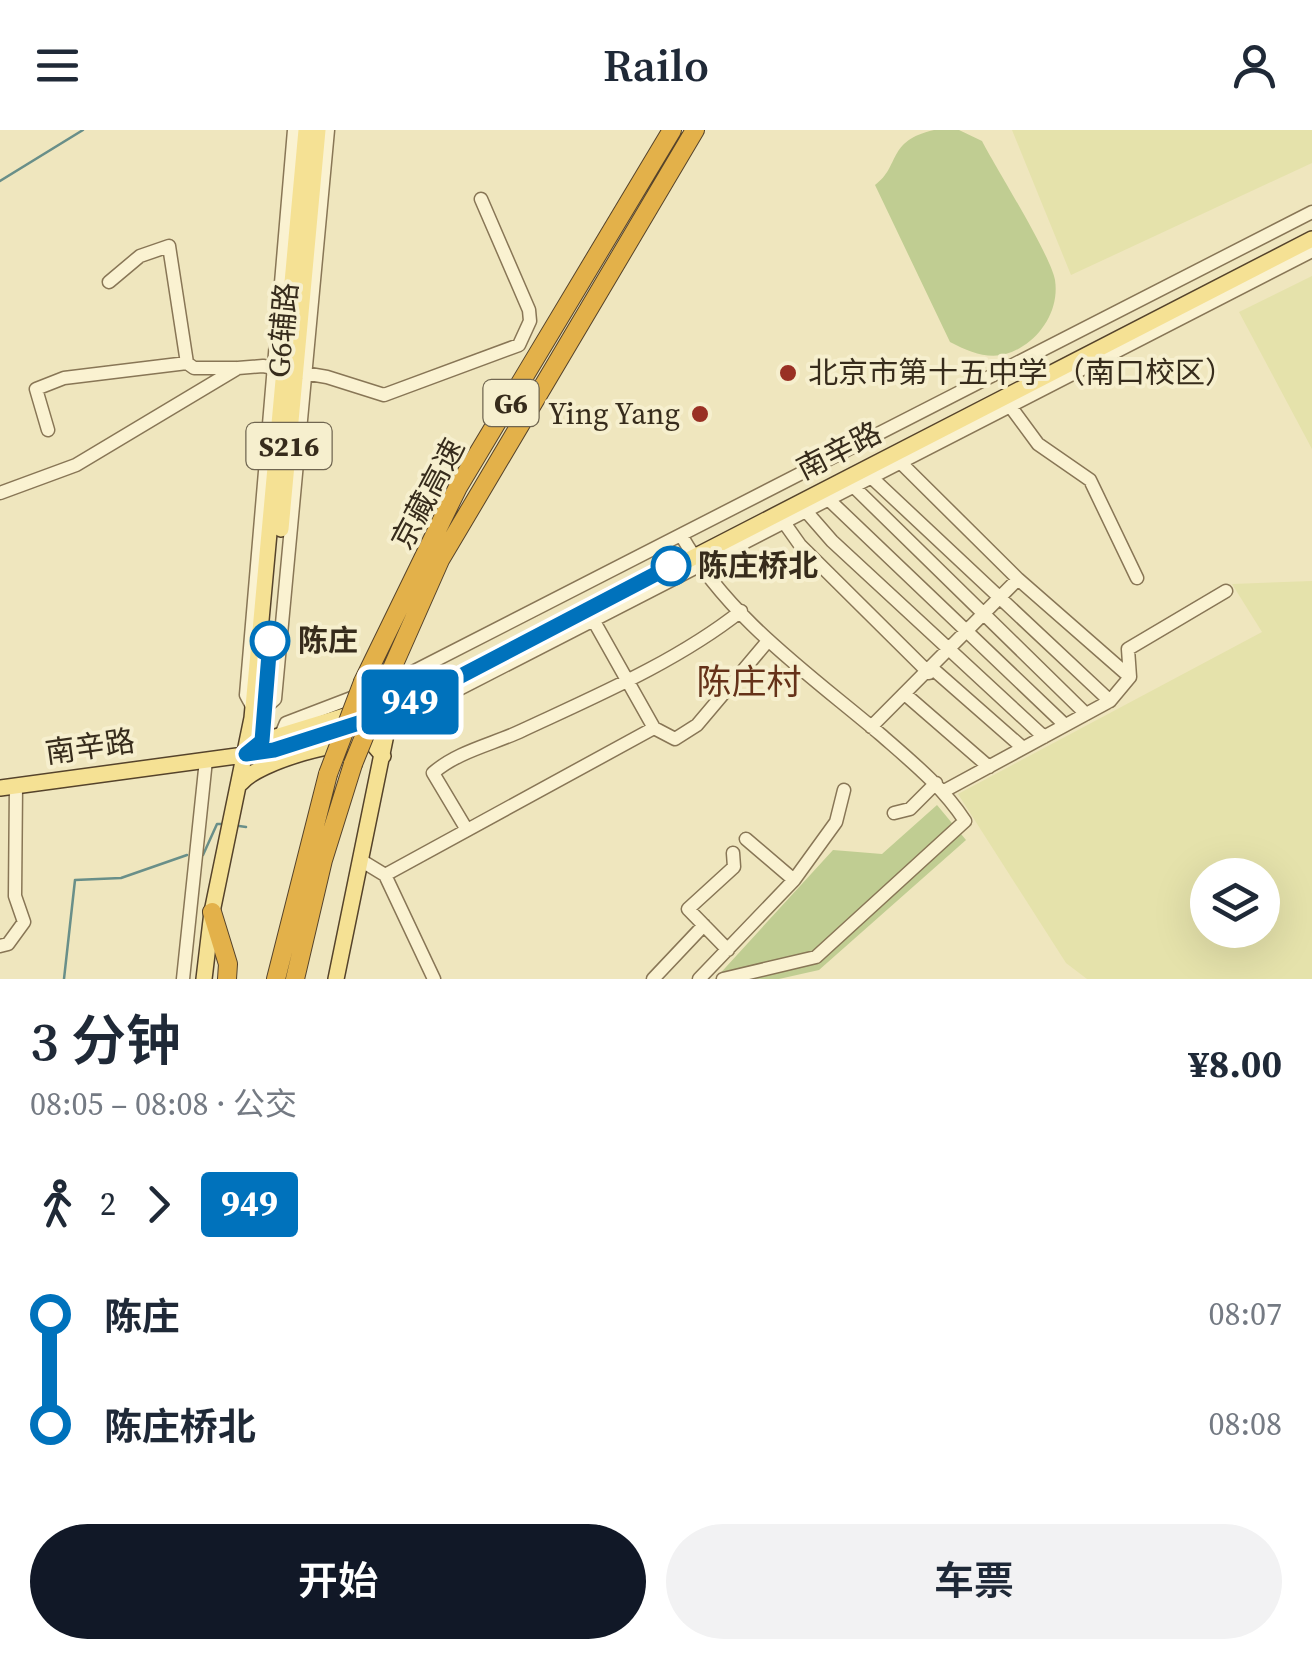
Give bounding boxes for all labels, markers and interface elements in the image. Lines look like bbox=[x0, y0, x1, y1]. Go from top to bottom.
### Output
text: Railo bbox=[603, 34, 709, 96]
icon: menu bbox=[30, 38, 85, 93]
icon: person bbox=[1227, 38, 1282, 93]
street label: G6辅路 bbox=[258, 281, 307, 379]
place label: 北京市第十五中学 （南口校区） bbox=[808, 352, 1235, 393]
marker: 北京市第十五中学 （南口校区） bbox=[777, 362, 799, 384]
road number: G6 bbox=[484, 380, 538, 426]
place label: Ying Yang bbox=[548, 393, 680, 434]
marker: Ying Yang bbox=[689, 403, 711, 425]
street label: 南辛路 bbox=[789, 412, 888, 489]
road number: S216 bbox=[246, 423, 332, 469]
street label: 京藏高速 bbox=[381, 431, 474, 556]
place label: 陈庄桥北 bbox=[698, 545, 818, 586]
marker: 陈庄桥北 bbox=[652, 547, 690, 585]
place label: 陈庄 bbox=[298, 620, 358, 661]
marker: 陈庄 bbox=[251, 622, 289, 660]
district label: 陈庄村 bbox=[696, 658, 802, 706]
line badge: 949 bbox=[352, 670, 468, 734]
text: 949 bbox=[382, 678, 438, 726]
street label: 南辛路 bbox=[43, 720, 137, 773]
map controls bbox=[1190, 858, 1280, 948]
button: layers bbox=[1190, 858, 1280, 948]
text: 3 分钟 bbox=[30, 1003, 181, 1078]
text: ¥8.00 bbox=[1188, 1038, 1282, 1090]
text: 08:05 – 08:08 · 公交 bbox=[30, 1082, 297, 1126]
icon: walk bbox=[30, 1177, 85, 1232]
icon: forward bbox=[131, 1177, 186, 1232]
text: 949 bbox=[221, 1180, 278, 1228]
text: 2 bbox=[100, 1182, 116, 1226]
text: 陈庄 bbox=[104, 1291, 180, 1343]
text: 08:07 bbox=[1208, 1292, 1282, 1336]
text: 陈庄桥北 bbox=[104, 1401, 256, 1453]
text: 08:08 bbox=[1208, 1402, 1282, 1446]
button: 开始 bbox=[30, 1524, 646, 1639]
button: 车票 bbox=[666, 1524, 1282, 1639]

